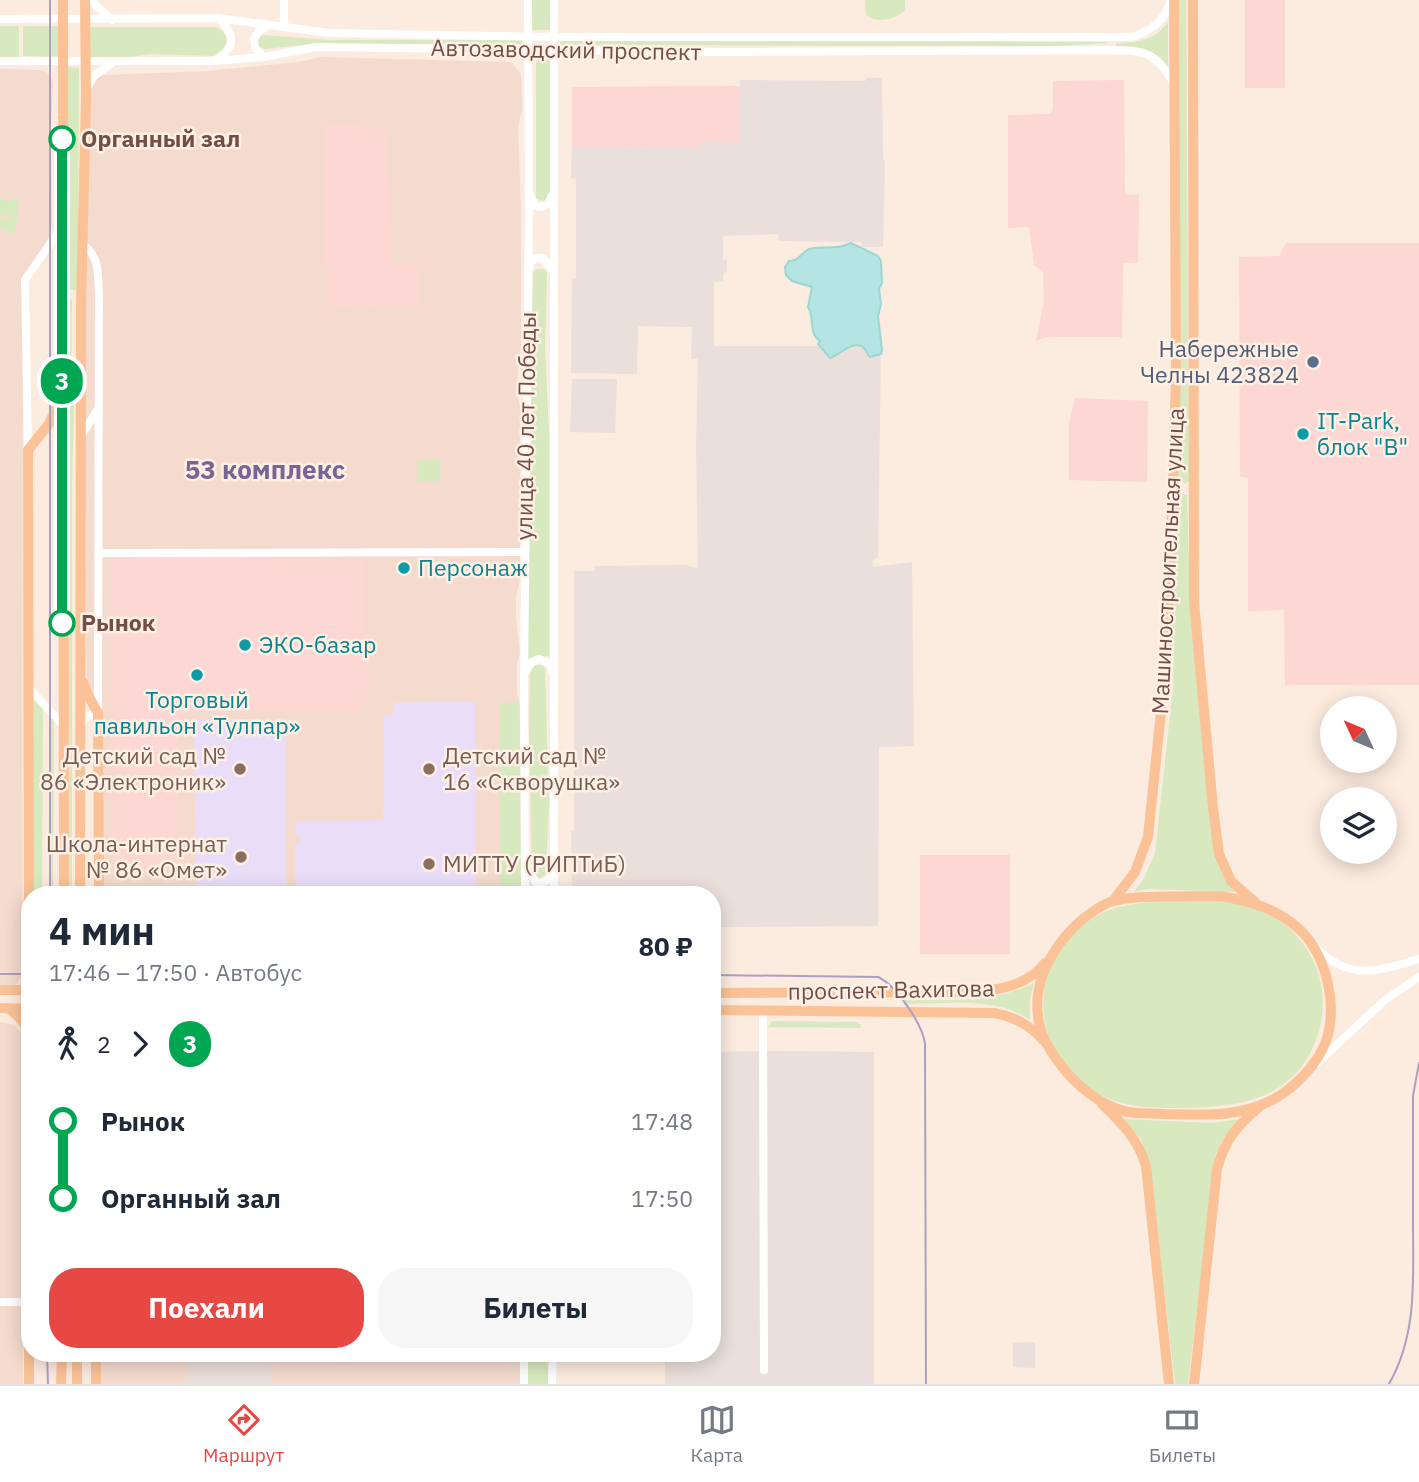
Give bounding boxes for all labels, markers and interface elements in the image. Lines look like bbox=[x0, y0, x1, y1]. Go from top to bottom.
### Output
street label: Автозаводский проспект bbox=[430, 32, 702, 66]
place label: Органный зал bbox=[81, 123, 240, 153]
marker: Органный зал bbox=[49, 126, 75, 152]
street label: улица 40 лет Победы bbox=[508, 311, 542, 541]
place label: Набережные Челны 423824 bbox=[1140, 333, 1299, 389]
marker: Набережные Челны 423824 bbox=[1305, 354, 1321, 370]
line badge: 3 bbox=[39, 358, 85, 404]
text: 3 bbox=[55, 365, 69, 397]
place label: IT-Park, блок "В" bbox=[1317, 405, 1408, 461]
street label: Машиностроительная улица bbox=[1144, 407, 1190, 715]
marker: IT-Park, блок "В" bbox=[1295, 426, 1311, 442]
district label: 53 комплекс bbox=[185, 452, 345, 486]
place label: Персонаж bbox=[418, 552, 528, 582]
marker: Персонаж bbox=[396, 560, 412, 576]
place label: Рынок bbox=[81, 607, 155, 637]
marker: Рынок bbox=[49, 610, 75, 636]
place label: ЭКО-базар bbox=[259, 629, 376, 659]
marker: ЭКО-базар bbox=[237, 637, 253, 653]
marker: Торговый павильон «Тулпар» bbox=[189, 667, 205, 683]
place label: Торговый павильон «Тулпар» bbox=[94, 684, 300, 740]
north arrow bbox=[1320, 696, 1396, 774]
map controls bbox=[1320, 696, 1397, 864]
place label: Детский сад № 86 «Электроник» bbox=[40, 740, 226, 796]
place label: Детский сад № 16 «Скворушка» bbox=[443, 740, 620, 796]
marker: Детский сад № 86 «Электроник» bbox=[232, 761, 248, 777]
marker: Детский сад № 16 «Скворушка» bbox=[421, 761, 437, 777]
button: layers bbox=[1320, 787, 1397, 864]
place label: Школа-интернат № 86 «Омет» bbox=[46, 828, 227, 884]
place label: МИТТУ (РИПТиБ) bbox=[443, 848, 626, 878]
marker: Школа-интернат № 86 «Омет» bbox=[233, 849, 249, 865]
marker: МИТТУ (РИПТиБ) bbox=[421, 856, 437, 872]
text: 4 мин bbox=[49, 906, 155, 955]
text: 80 ₽ bbox=[638, 929, 693, 963]
text: 17:46 – 17:50 · Автобус bbox=[49, 957, 302, 987]
street label: проспект Вахитова bbox=[787, 972, 995, 1006]
icon: walk bbox=[49, 1025, 87, 1063]
icon: forward bbox=[121, 1025, 159, 1063]
text: 3 bbox=[183, 1028, 197, 1060]
text: 2 bbox=[97, 1029, 111, 1059]
text: Рынок bbox=[101, 1104, 185, 1138]
text: 17:48 bbox=[631, 1106, 693, 1136]
text: Органный зал bbox=[101, 1181, 281, 1215]
text: 17:50 bbox=[631, 1183, 693, 1213]
button: Поехали bbox=[49, 1268, 364, 1348]
button: Билеты bbox=[378, 1268, 693, 1348]
tab: Маршрут bbox=[203, 1401, 284, 1467]
tab: Карта bbox=[691, 1401, 743, 1467]
tab: Билеты bbox=[1149, 1401, 1216, 1467]

